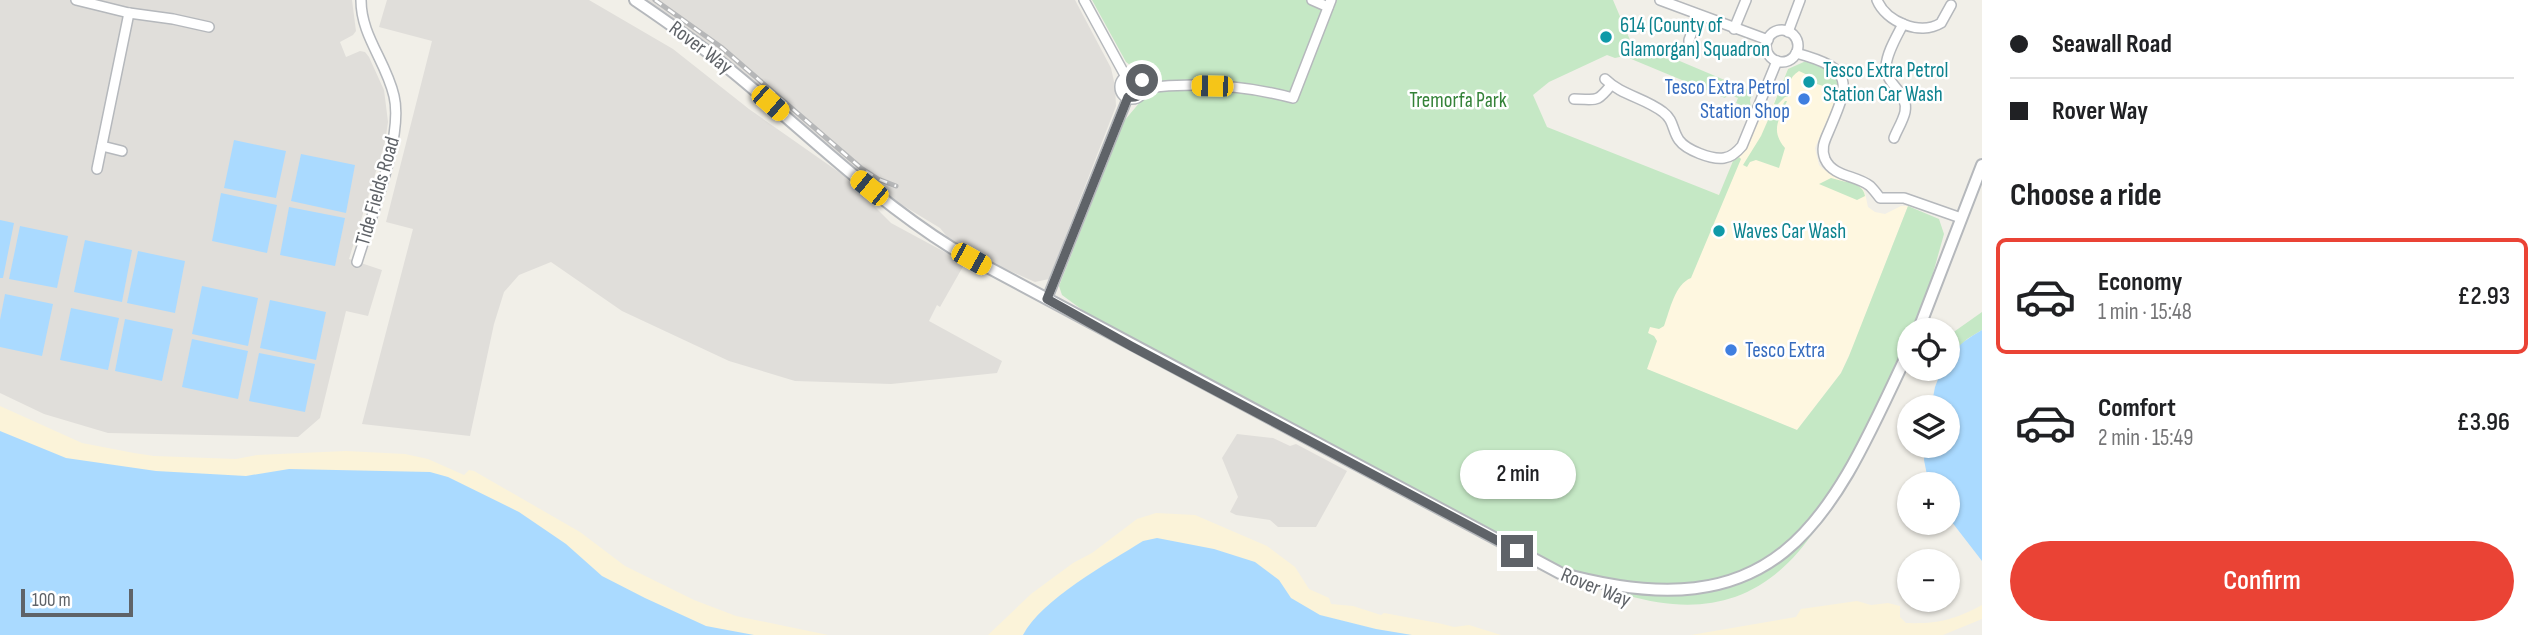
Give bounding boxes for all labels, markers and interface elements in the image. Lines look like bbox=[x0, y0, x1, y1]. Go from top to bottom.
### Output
place label: 614 (County of Glamorgan) Squadron bbox=[1620, 13, 1770, 62]
street label: Rover Way bbox=[664, 15, 737, 79]
marker: 614 (County of Glamorgan) Squadron bbox=[1598, 29, 1614, 45]
text: Seawall Road bbox=[2052, 29, 2172, 60]
place label: Tesco Extra Petrol Station Car Wash bbox=[1823, 58, 1948, 107]
route start bbox=[1126, 64, 1158, 96]
marker: Tesco Extra Petrol Station Car Wash bbox=[1801, 74, 1817, 90]
car bbox=[1191, 75, 1234, 97]
place label: Tesco Extra Petrol Station Shop bbox=[1665, 75, 1790, 124]
car bbox=[748, 81, 793, 125]
park label: Tremorfa Park bbox=[1409, 88, 1507, 113]
marker: Tesco Extra Petrol Station Shop bbox=[1796, 91, 1812, 107]
text: Rover Way bbox=[2052, 96, 2148, 127]
street label: Tide Fields Road bbox=[350, 134, 405, 248]
car bbox=[847, 167, 892, 209]
text: Choose a ride bbox=[2010, 176, 2162, 215]
place label: Waves Car Wash bbox=[1733, 219, 1846, 244]
marker: Waves Car Wash bbox=[1711, 223, 1727, 239]
car bbox=[948, 240, 995, 278]
icon: car bbox=[2014, 265, 2077, 328]
text: Economy bbox=[2098, 267, 2182, 298]
text: £2.93 bbox=[2457, 281, 2510, 312]
text: 1 min · 15:48 bbox=[2098, 298, 2192, 326]
map controls bbox=[1897, 318, 1960, 612]
button: locate bbox=[1897, 318, 1960, 381]
place label: Tesco Extra bbox=[1745, 338, 1825, 363]
marker: Tesco Extra bbox=[1723, 342, 1739, 358]
icon: car bbox=[2014, 391, 2077, 454]
text: Comfort bbox=[2098, 393, 2176, 424]
button: layers bbox=[1897, 395, 1960, 458]
text: £3.96 bbox=[2457, 407, 2510, 438]
text: 2 min · 15:49 bbox=[2098, 424, 2193, 452]
callout: 2 min bbox=[1459, 449, 1575, 498]
text: 2 min bbox=[1496, 460, 1540, 488]
button: + bbox=[1897, 472, 1960, 535]
route end bbox=[1501, 535, 1533, 567]
button: Confirm bbox=[2010, 541, 2514, 621]
button: − bbox=[1897, 549, 1960, 612]
street label: Rover Way bbox=[1557, 562, 1634, 613]
scale bar bbox=[21, 586, 133, 618]
text: 100 m bbox=[32, 589, 71, 612]

